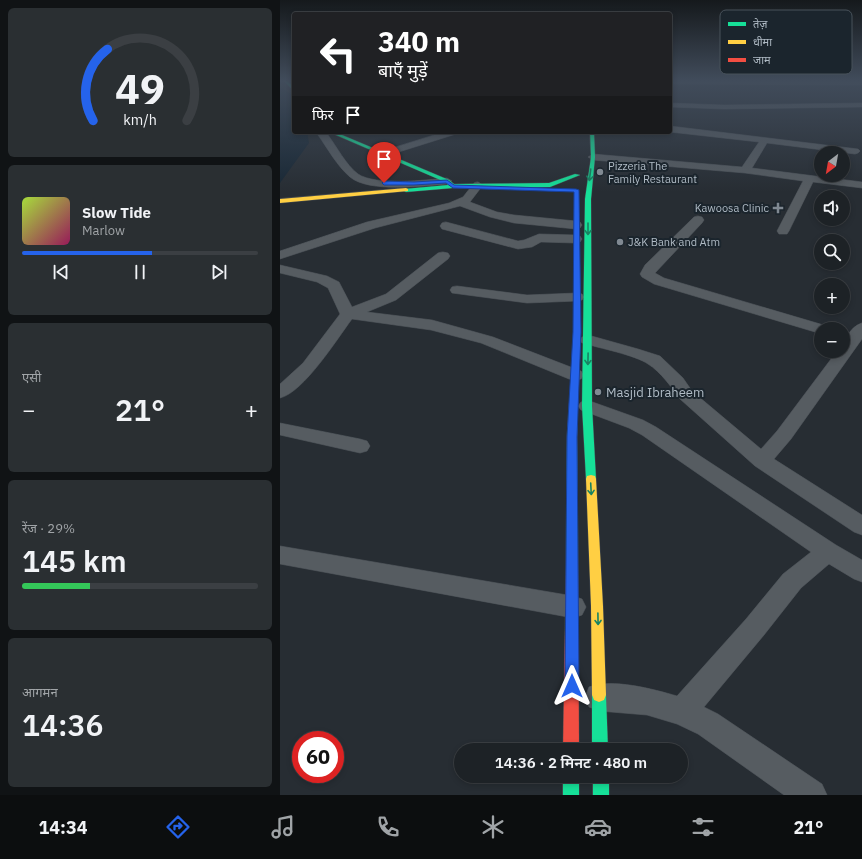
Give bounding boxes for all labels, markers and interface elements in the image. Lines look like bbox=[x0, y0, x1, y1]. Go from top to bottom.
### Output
legend bbox=[720, 10, 852, 74]
text: तेज़ bbox=[753, 17, 768, 31]
text: 340 m bbox=[378, 23, 460, 60]
icon: left bbox=[312, 28, 364, 80]
text: धीमा bbox=[753, 35, 772, 49]
text: जाम bbox=[753, 53, 771, 67]
text: बाएँ मुड़ें bbox=[378, 59, 428, 82]
text: 49 bbox=[115, 61, 165, 115]
icon: arrive bbox=[342, 104, 364, 126]
text: फिर bbox=[312, 105, 334, 124]
text: km/h bbox=[123, 109, 157, 128]
pin bbox=[367, 142, 401, 183]
north arrow bbox=[814, 146, 850, 182]
map controls bbox=[814, 146, 850, 358]
icon: arrive bbox=[373, 148, 395, 170]
place label: Pizzeria The Family Restaurant bbox=[608, 159, 697, 186]
marker: Pizzeria The Family Restaurant bbox=[595, 167, 605, 177]
one-way arrow bbox=[586, 168, 594, 181]
button: sound bbox=[814, 190, 850, 226]
place label: Kawoosa Clinic bbox=[695, 201, 769, 215]
marker: Kawoosa Clinic bbox=[772, 202, 784, 214]
text: Slow Tide bbox=[82, 203, 151, 222]
text: Marlow bbox=[82, 222, 125, 239]
one-way arrow bbox=[584, 222, 592, 235]
button: search bbox=[814, 234, 850, 270]
place label: J&K Bank and Atm bbox=[628, 235, 720, 249]
marker: J&K Bank and Atm bbox=[615, 237, 625, 247]
icon: previous bbox=[50, 261, 72, 283]
icon: pause bbox=[129, 261, 151, 283]
icon: next bbox=[208, 261, 230, 283]
button: + bbox=[814, 278, 850, 314]
button: − bbox=[814, 322, 850, 358]
one-way arrow bbox=[584, 352, 592, 365]
text: एसी bbox=[22, 369, 41, 386]
place label: Masjid Ibraheem bbox=[606, 384, 704, 401]
marker: Masjid Ibraheem bbox=[593, 387, 603, 397]
text: 21° bbox=[115, 390, 165, 429]
text: − bbox=[22, 395, 35, 424]
text: + bbox=[245, 395, 258, 424]
one-way arrow bbox=[588, 482, 595, 495]
text: रेंज · 29% bbox=[22, 520, 75, 537]
text: 145 km bbox=[22, 541, 127, 580]
one-way arrow bbox=[594, 612, 601, 625]
position arrow bbox=[551, 665, 593, 707]
text: आगमन bbox=[22, 684, 58, 701]
text: 14:36 bbox=[22, 705, 104, 744]
speed limit sign: 60 bbox=[292, 731, 344, 783]
text: 14:36 · 2 मिनट · 480 m bbox=[495, 753, 647, 772]
icon: directions bbox=[164, 813, 192, 841]
icon: music bbox=[269, 813, 297, 841]
icon: phone bbox=[374, 813, 402, 841]
icon: climate bbox=[479, 813, 507, 841]
icon: car bbox=[584, 813, 612, 841]
icon: filters bbox=[689, 813, 717, 841]
text: 14:34 bbox=[38, 816, 88, 839]
text: 21° bbox=[793, 816, 824, 839]

